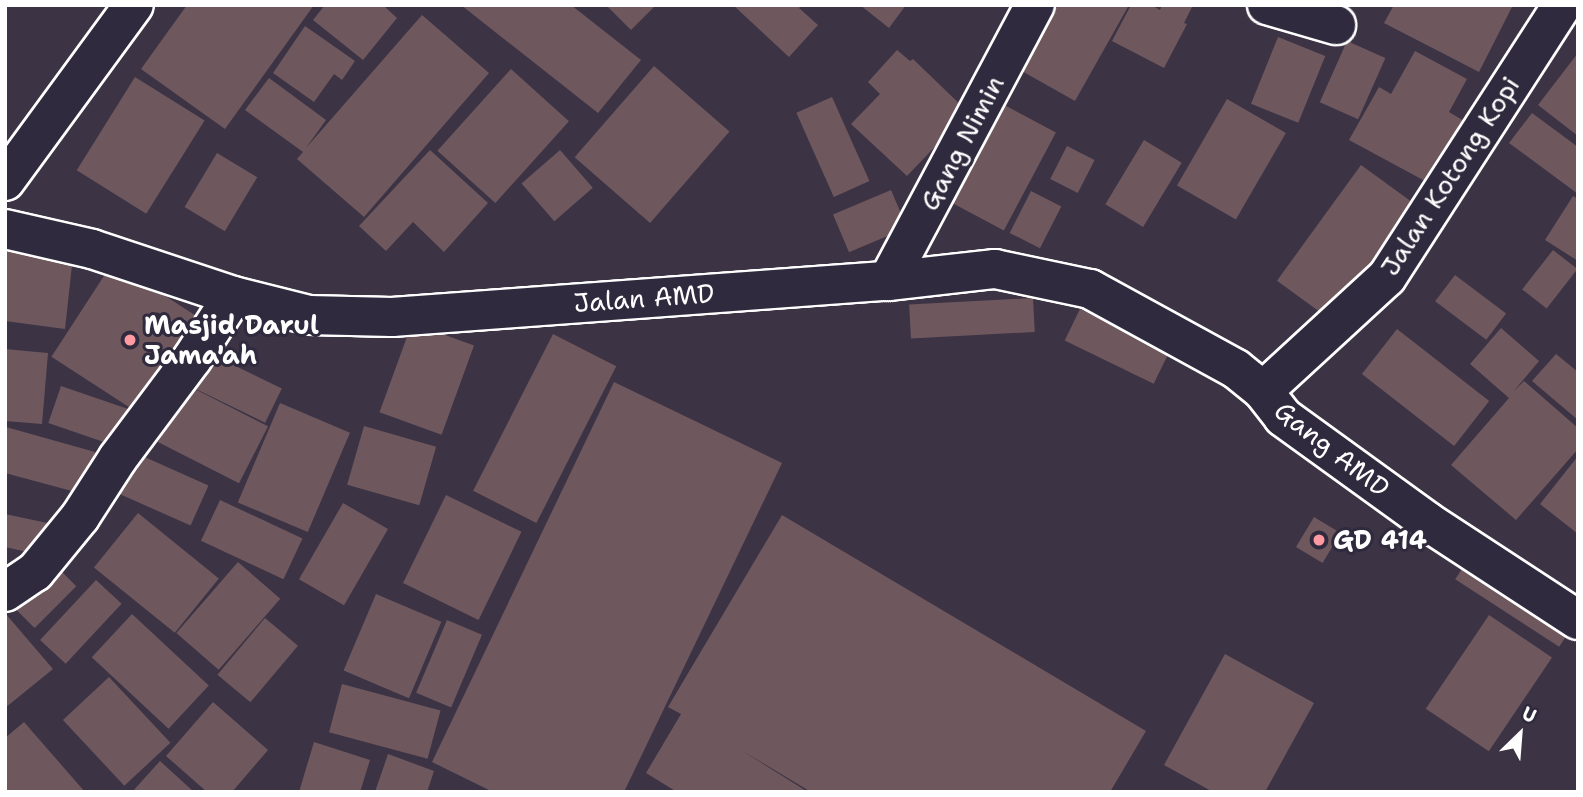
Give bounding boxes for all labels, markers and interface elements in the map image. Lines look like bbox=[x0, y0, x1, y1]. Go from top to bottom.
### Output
street label: Gang Nimin bbox=[913, 70, 1011, 216]
street label: Jalan Kotong Kopi bbox=[1374, 71, 1526, 281]
street label: Jalan AMD bbox=[573, 278, 715, 318]
place label: Masjid Darul Jama'ah bbox=[144, 309, 319, 370]
marker: Masjid Darul Jama'ah bbox=[122, 332, 138, 348]
street label: Gang AMD bbox=[1268, 395, 1396, 503]
place label: GD 414 bbox=[1333, 524, 1427, 556]
marker: GD 414 bbox=[1311, 532, 1327, 548]
north arrow bbox=[1485, 699, 1555, 769]
text: U bbox=[1518, 700, 1540, 729]

